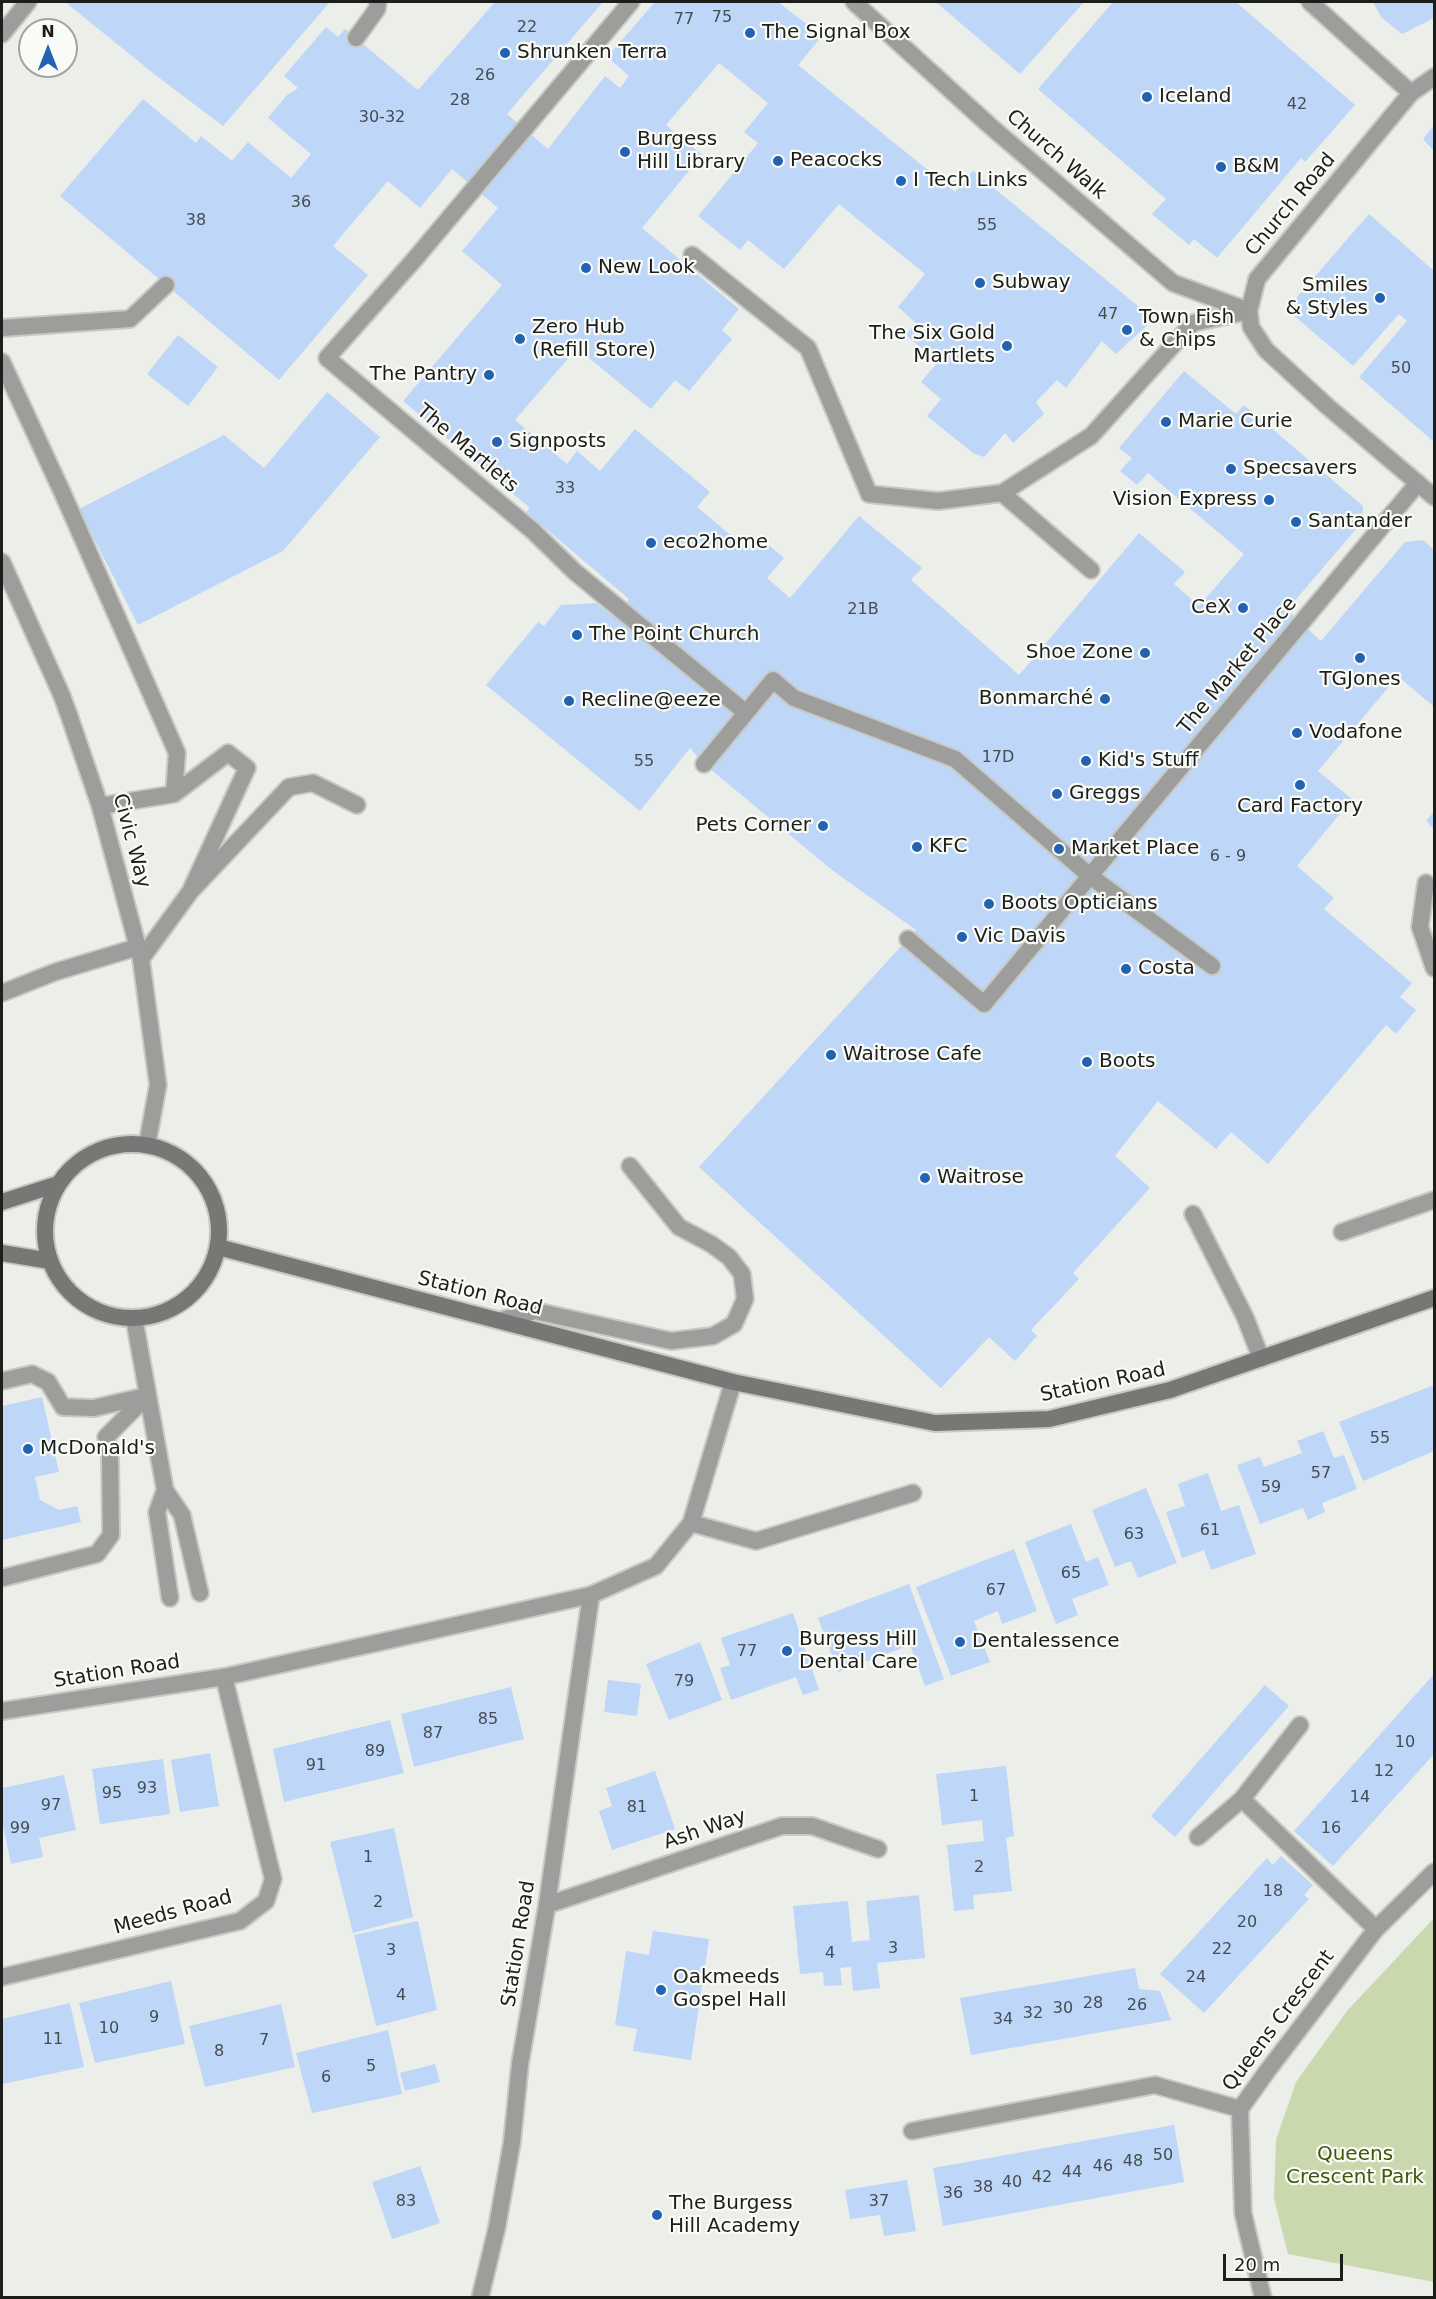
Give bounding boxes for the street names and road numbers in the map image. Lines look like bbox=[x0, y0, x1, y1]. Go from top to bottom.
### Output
street label: Church Walk bbox=[1001, 105, 1111, 205]
street label: Church Road bbox=[1241, 149, 1341, 261]
street label: The Martlets bbox=[411, 400, 523, 498]
street label: The Market Place bbox=[1174, 592, 1302, 740]
street label: Civic Way bbox=[107, 791, 155, 891]
street label: Station Road bbox=[415, 1267, 545, 1321]
street label: Station Road bbox=[1038, 1358, 1168, 1408]
street label: Station Road bbox=[52, 1650, 182, 1694]
street label: Ash Way bbox=[661, 1805, 749, 1855]
street label: Station Road bbox=[497, 1879, 541, 2009]
street label: Meeds Road bbox=[111, 1886, 235, 1940]
street label: Queens Crescent bbox=[1218, 1946, 1340, 2096]

